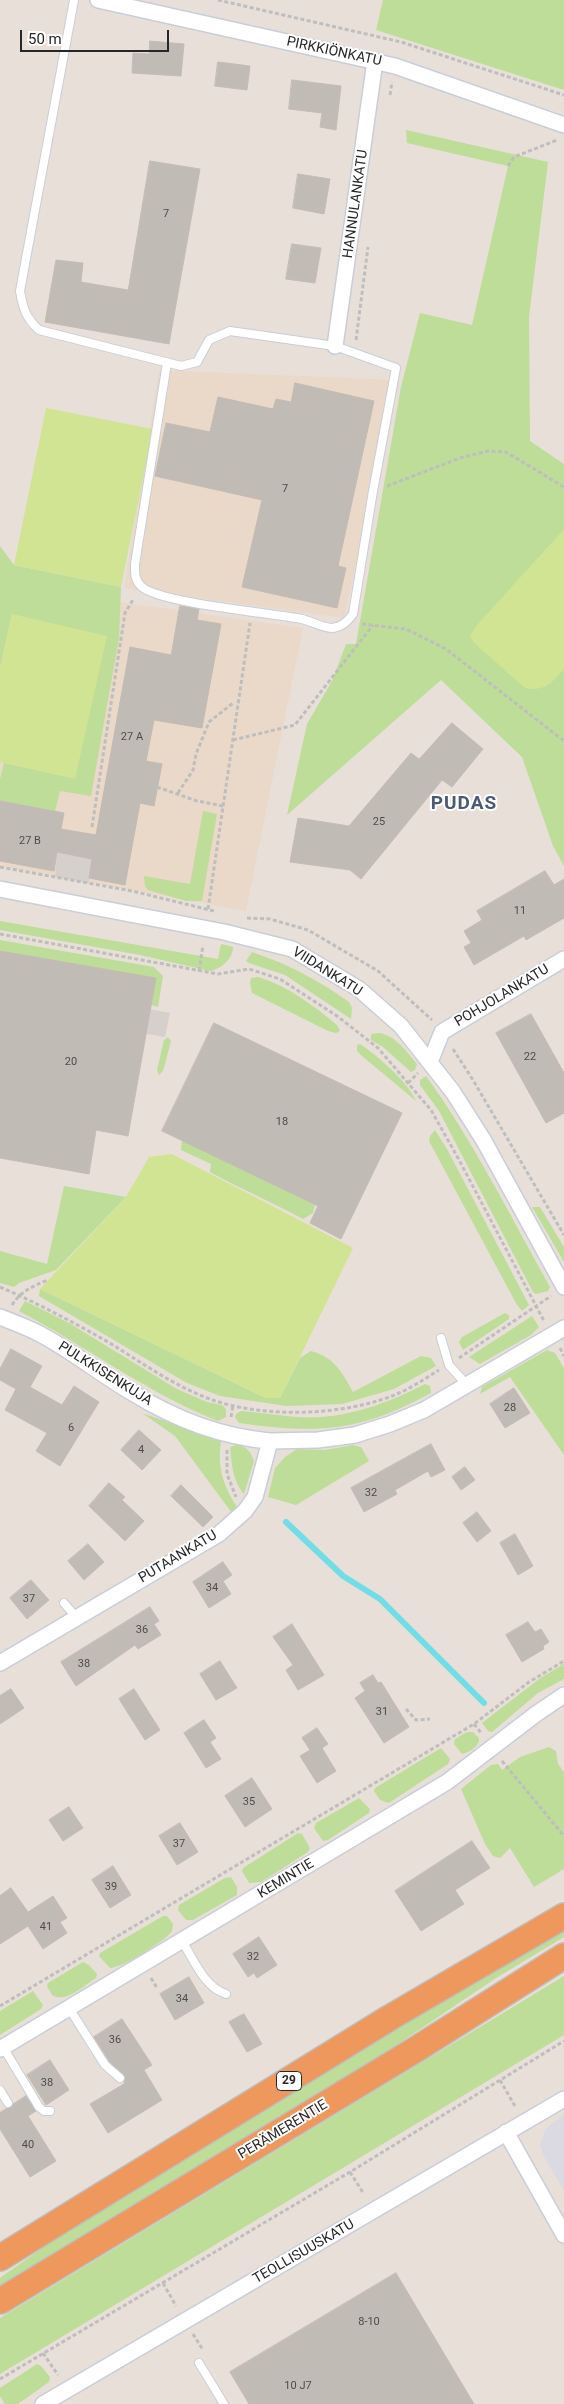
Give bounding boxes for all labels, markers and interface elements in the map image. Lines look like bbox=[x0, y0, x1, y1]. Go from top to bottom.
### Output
scale bar bbox=[22, 20, 171, 52]
text: 50 m bbox=[28, 30, 62, 48]
street label: PIRKKIÖNKATU bbox=[285, 34, 383, 70]
street label: HANNULANKATU bbox=[340, 149, 372, 259]
house number: 7 bbox=[163, 207, 169, 221]
house number: 7 bbox=[282, 482, 288, 496]
house number: 27 A bbox=[121, 730, 143, 744]
district label: PUDAS bbox=[430, 793, 498, 815]
house number: 25 bbox=[373, 815, 385, 829]
house number: 27 B bbox=[19, 834, 41, 848]
house number: 11 bbox=[514, 904, 526, 918]
street label: VIIDANKATU bbox=[289, 944, 365, 1000]
street label: POHJOLANKATU bbox=[452, 961, 552, 1031]
house number: 22 bbox=[524, 1050, 536, 1064]
house number: 20 bbox=[65, 1055, 77, 1069]
house number: 18 bbox=[276, 1115, 288, 1129]
street label: PULKKISENKUJA bbox=[55, 1338, 155, 1410]
house number: 28 bbox=[504, 1401, 516, 1415]
house number: 6 bbox=[68, 1421, 74, 1435]
house number: 4 bbox=[138, 1443, 144, 1457]
house number: 32 bbox=[365, 1486, 377, 1500]
street label: PUTAANKATU bbox=[136, 1527, 220, 1587]
house number: 34 bbox=[206, 1581, 218, 1595]
house number: 37 bbox=[23, 1592, 35, 1606]
house number: 36 bbox=[136, 1623, 148, 1637]
house number: 38 bbox=[78, 1657, 90, 1671]
house number: 31 bbox=[376, 1705, 388, 1719]
house number: 35 bbox=[243, 1795, 255, 1809]
house number: 37 bbox=[173, 1837, 185, 1851]
street label: KEMINTIE bbox=[255, 1856, 317, 1902]
house number: 39 bbox=[105, 1880, 117, 1894]
house number: 41 bbox=[40, 1920, 52, 1934]
house number: 32 bbox=[247, 1950, 259, 1964]
house number: 34 bbox=[176, 1992, 188, 2006]
house number: 36 bbox=[109, 2033, 121, 2047]
road number: 29 bbox=[276, 2072, 302, 2090]
house number: 38 bbox=[41, 2076, 53, 2090]
street label: PERÄMERENTIE bbox=[235, 2097, 331, 2163]
house number: 40 bbox=[22, 2138, 34, 2152]
street label: TEOLLISUUSKATU bbox=[250, 2216, 358, 2288]
house number: 8-10 bbox=[358, 2315, 380, 2329]
house number: 10 J7 bbox=[284, 2379, 312, 2393]

